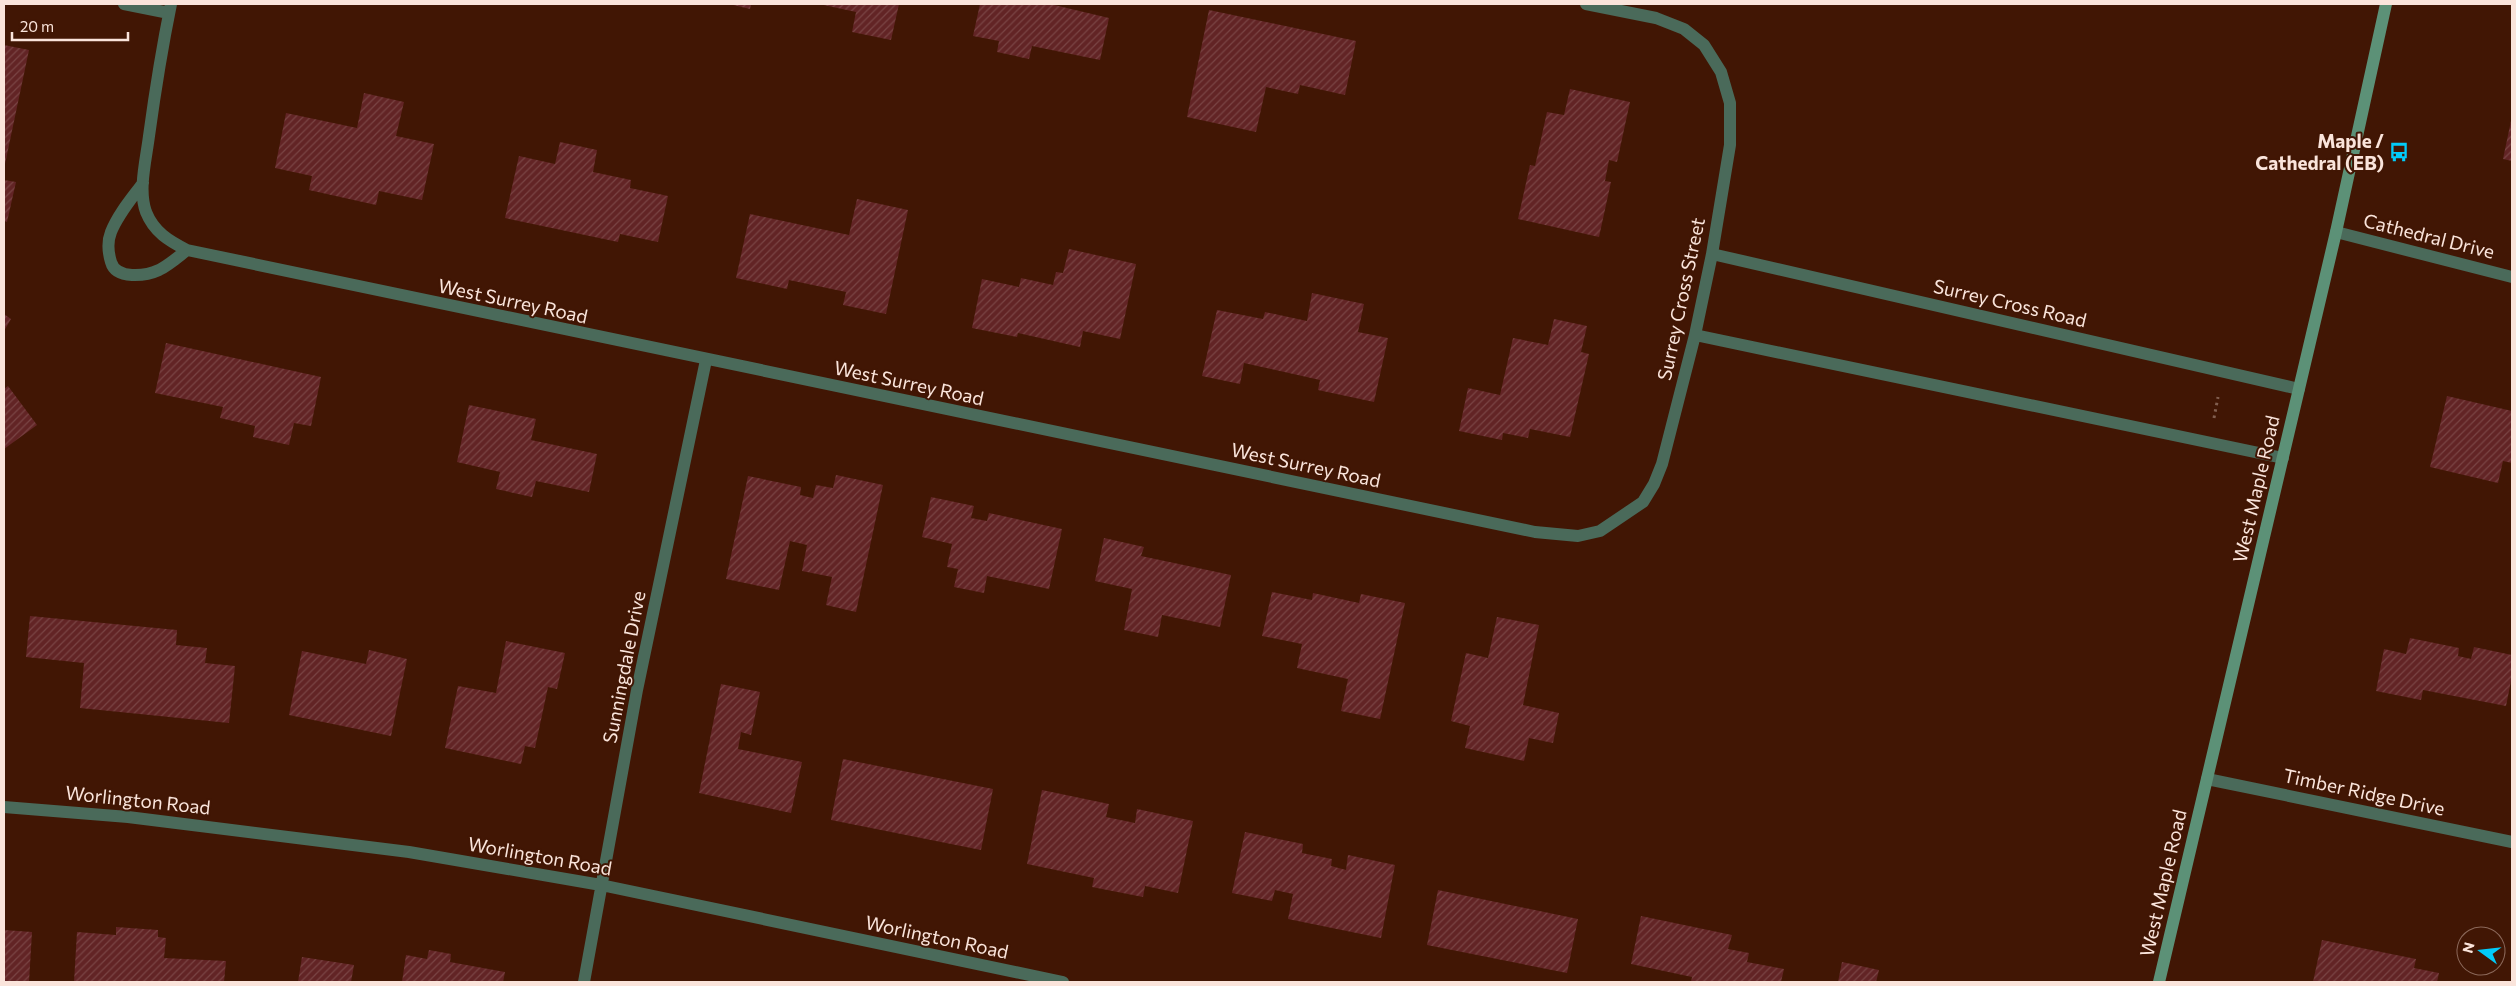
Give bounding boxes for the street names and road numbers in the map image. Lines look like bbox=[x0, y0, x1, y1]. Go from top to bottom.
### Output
street label: Cathedral Drive bbox=[2361, 208, 2497, 263]
street label: Surrey Cross Street bbox=[1652, 215, 1709, 382]
street label: West Surrey Road bbox=[436, 273, 590, 328]
street label: Surrey Cross Road bbox=[1931, 274, 2089, 331]
street label: West Surrey Road bbox=[832, 355, 986, 410]
street label: West Maple Road bbox=[2227, 413, 2284, 565]
street label: West Surrey Road bbox=[1229, 437, 1383, 492]
street label: Sunningdale Drive bbox=[597, 589, 650, 745]
street label: Timber Ridge Drive bbox=[2281, 763, 2447, 820]
street label: Worlington Road bbox=[64, 780, 212, 819]
street label: West Maple Road bbox=[2134, 807, 2191, 959]
street label: Worlington Road bbox=[466, 832, 614, 879]
street label: Worlington Road bbox=[863, 910, 1011, 963]

